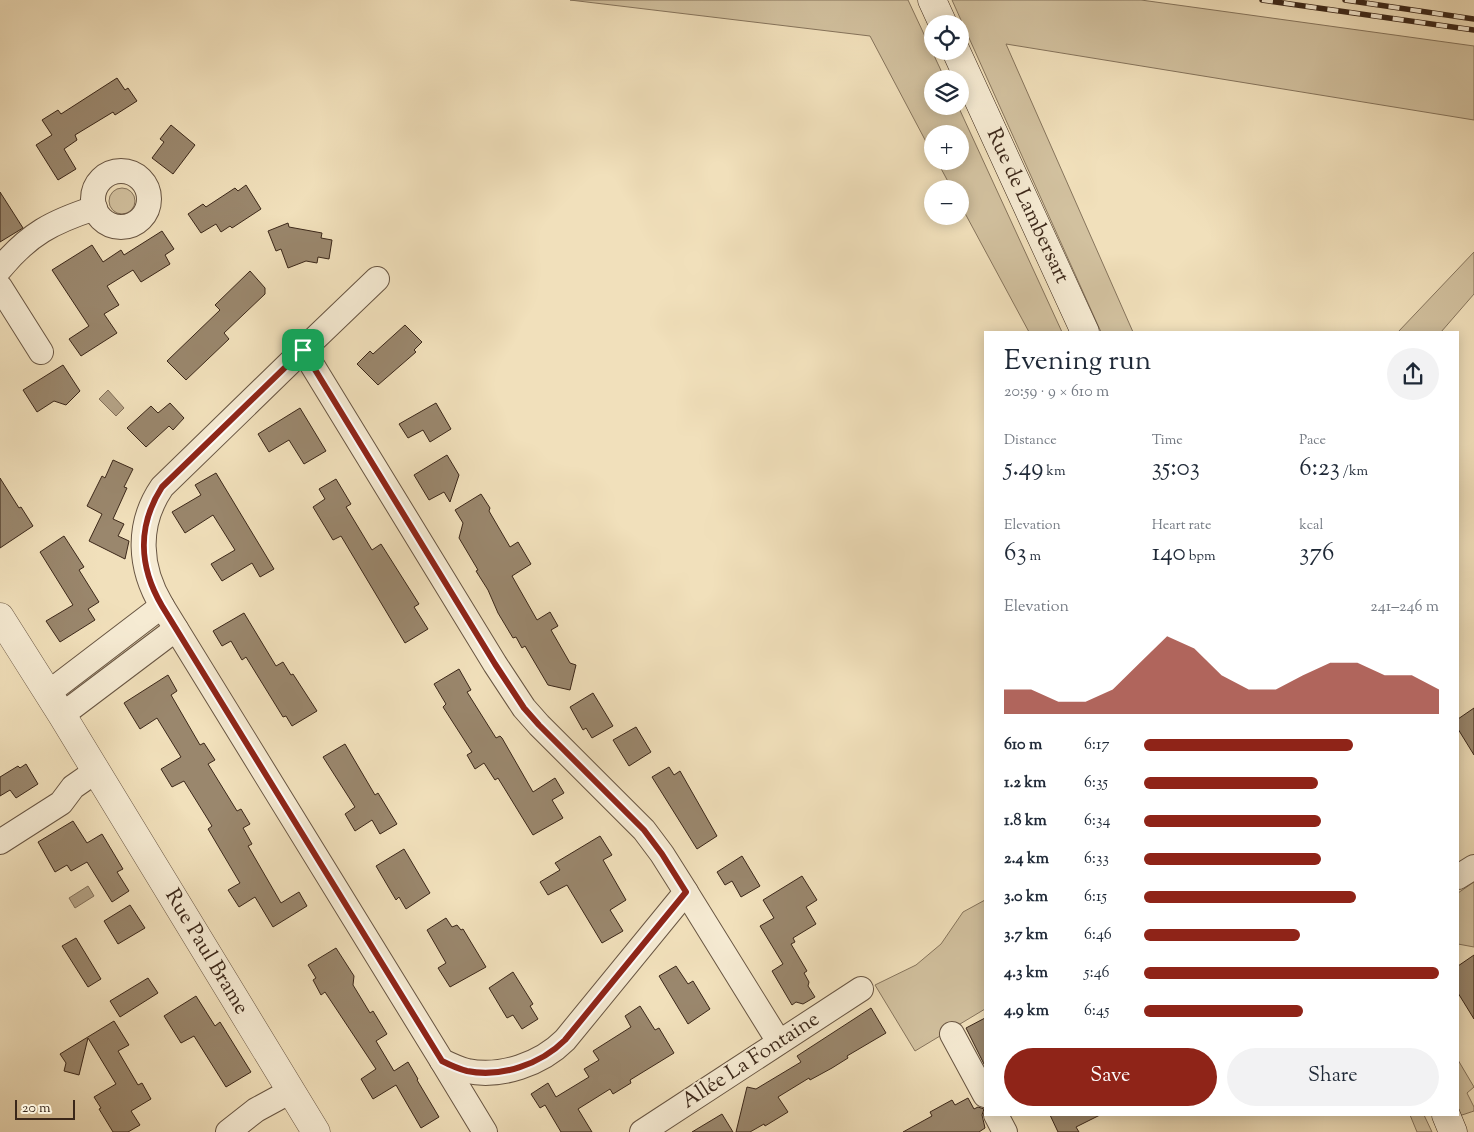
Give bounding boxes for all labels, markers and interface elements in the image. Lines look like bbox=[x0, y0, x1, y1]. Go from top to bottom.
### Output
map controls bbox=[924, 15, 969, 225]
button: locate bbox=[924, 15, 969, 60]
button: layers bbox=[924, 70, 969, 115]
street label: Rue de Lambersart bbox=[978, 123, 1076, 289]
button: + bbox=[924, 125, 969, 170]
button: − bbox=[924, 180, 969, 225]
pin bbox=[282, 329, 324, 371]
icon: arrive bbox=[289, 336, 317, 364]
text: Evening run bbox=[1004, 342, 1151, 382]
button: share bbox=[1387, 348, 1439, 400]
text: 20:59 · 9 × 610 m bbox=[1004, 381, 1109, 404]
text: Distance bbox=[1004, 431, 1057, 451]
text: Time bbox=[1152, 431, 1183, 451]
text: Pace bbox=[1299, 431, 1326, 451]
text: 5.49 bbox=[1004, 451, 1043, 487]
text: 35:03 bbox=[1152, 451, 1200, 487]
text: 6:23 bbox=[1299, 451, 1340, 487]
text: km bbox=[1043, 462, 1066, 482]
text: /km bbox=[1340, 462, 1368, 482]
text: Elevation bbox=[1004, 516, 1061, 536]
text: Heart rate bbox=[1152, 516, 1211, 536]
text: kcal bbox=[1299, 516, 1323, 536]
text: 63 bbox=[1004, 536, 1027, 572]
text: 140 bbox=[1152, 536, 1186, 572]
text: 376 bbox=[1299, 536, 1334, 572]
text: m bbox=[1027, 547, 1041, 567]
text: bpm bbox=[1186, 547, 1216, 567]
text: Elevation bbox=[1004, 596, 1069, 619]
text: 241–246 m bbox=[1370, 596, 1439, 619]
text: 610 m bbox=[1004, 734, 1042, 757]
text: 6:17 bbox=[1084, 734, 1109, 757]
text: 1.2 km bbox=[1004, 772, 1046, 795]
text: 6:35 bbox=[1084, 772, 1108, 795]
text: 1.8 km bbox=[1004, 810, 1047, 833]
text: 6:34 bbox=[1084, 810, 1110, 833]
text: 2.4 km bbox=[1004, 848, 1049, 871]
text: 6:33 bbox=[1084, 848, 1109, 871]
street label: Rue Paul Brame bbox=[157, 883, 255, 1021]
text: 3.0 km bbox=[1004, 886, 1048, 909]
text: 6:15 bbox=[1084, 886, 1107, 909]
text: 3.7 km bbox=[1004, 924, 1048, 947]
text: 6:46 bbox=[1084, 924, 1112, 947]
text: 4.3 km bbox=[1004, 962, 1048, 985]
text: 5:46 bbox=[1084, 962, 1110, 985]
text: 4.9 km bbox=[1004, 1000, 1049, 1023]
text: 6:45 bbox=[1084, 1000, 1110, 1023]
street label: Allée La Fontaine bbox=[676, 1005, 826, 1117]
button: Save bbox=[1004, 1048, 1217, 1106]
button: Share bbox=[1227, 1048, 1439, 1106]
scale bar bbox=[15, 1097, 75, 1120]
text: 20 m bbox=[22, 1099, 51, 1119]

